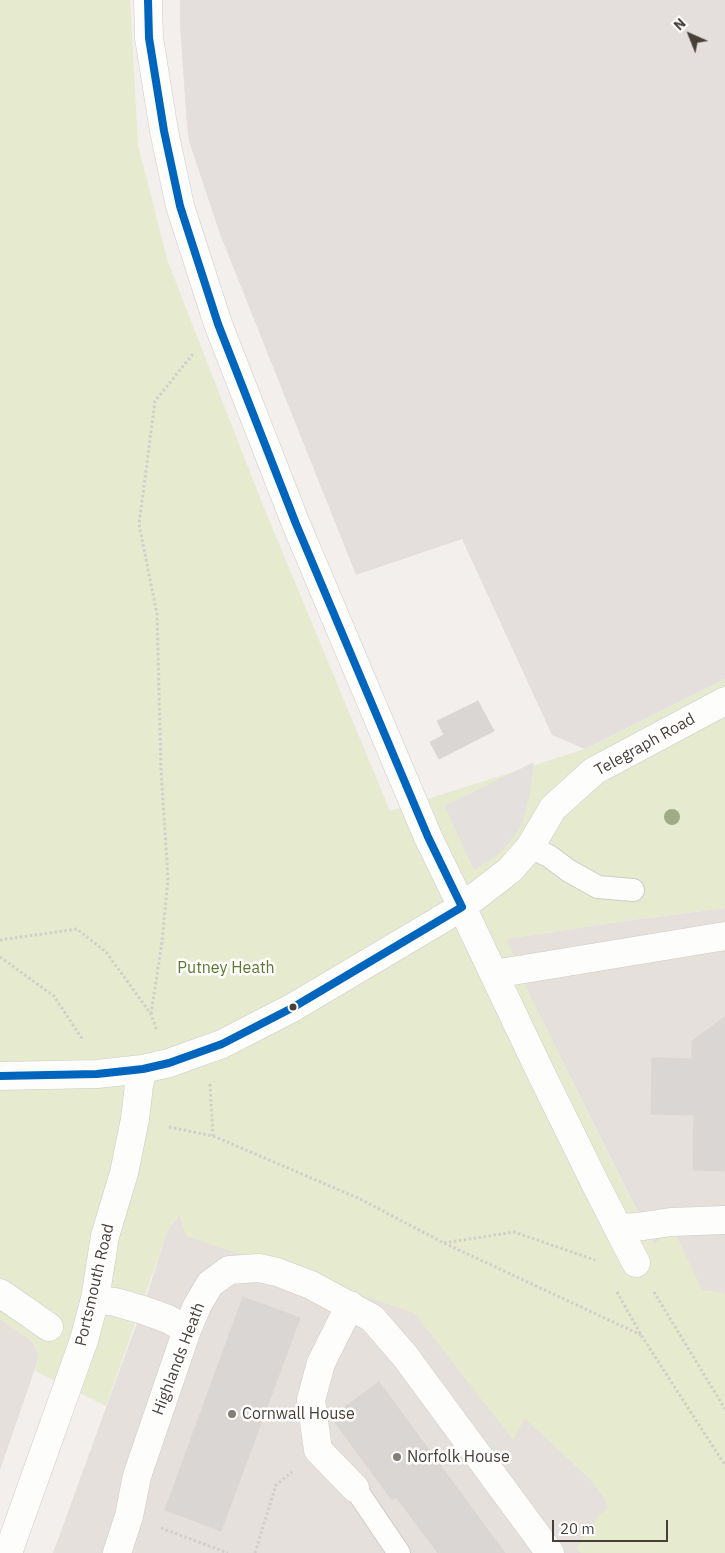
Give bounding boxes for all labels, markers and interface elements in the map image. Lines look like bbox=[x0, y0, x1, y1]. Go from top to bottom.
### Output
north arrow bbox=[665, 10, 715, 60]
text: N bbox=[670, 14, 689, 34]
street label: Telegraph Road bbox=[591, 710, 699, 780]
park label: Putney Heath bbox=[177, 958, 275, 978]
unlabelled marker bbox=[288, 1002, 298, 1012]
street label: Portsmouth Road bbox=[72, 1222, 118, 1348]
street label: Highlands Heath bbox=[149, 1300, 209, 1418]
place label: Cornwall House bbox=[242, 1404, 355, 1424]
marker: Cornwall House bbox=[226, 1408, 238, 1420]
place label: Norfolk House bbox=[407, 1447, 510, 1467]
marker: Norfolk House bbox=[391, 1451, 403, 1463]
scale bar bbox=[555, 1510, 671, 1542]
text: 20 m bbox=[560, 1519, 595, 1538]

